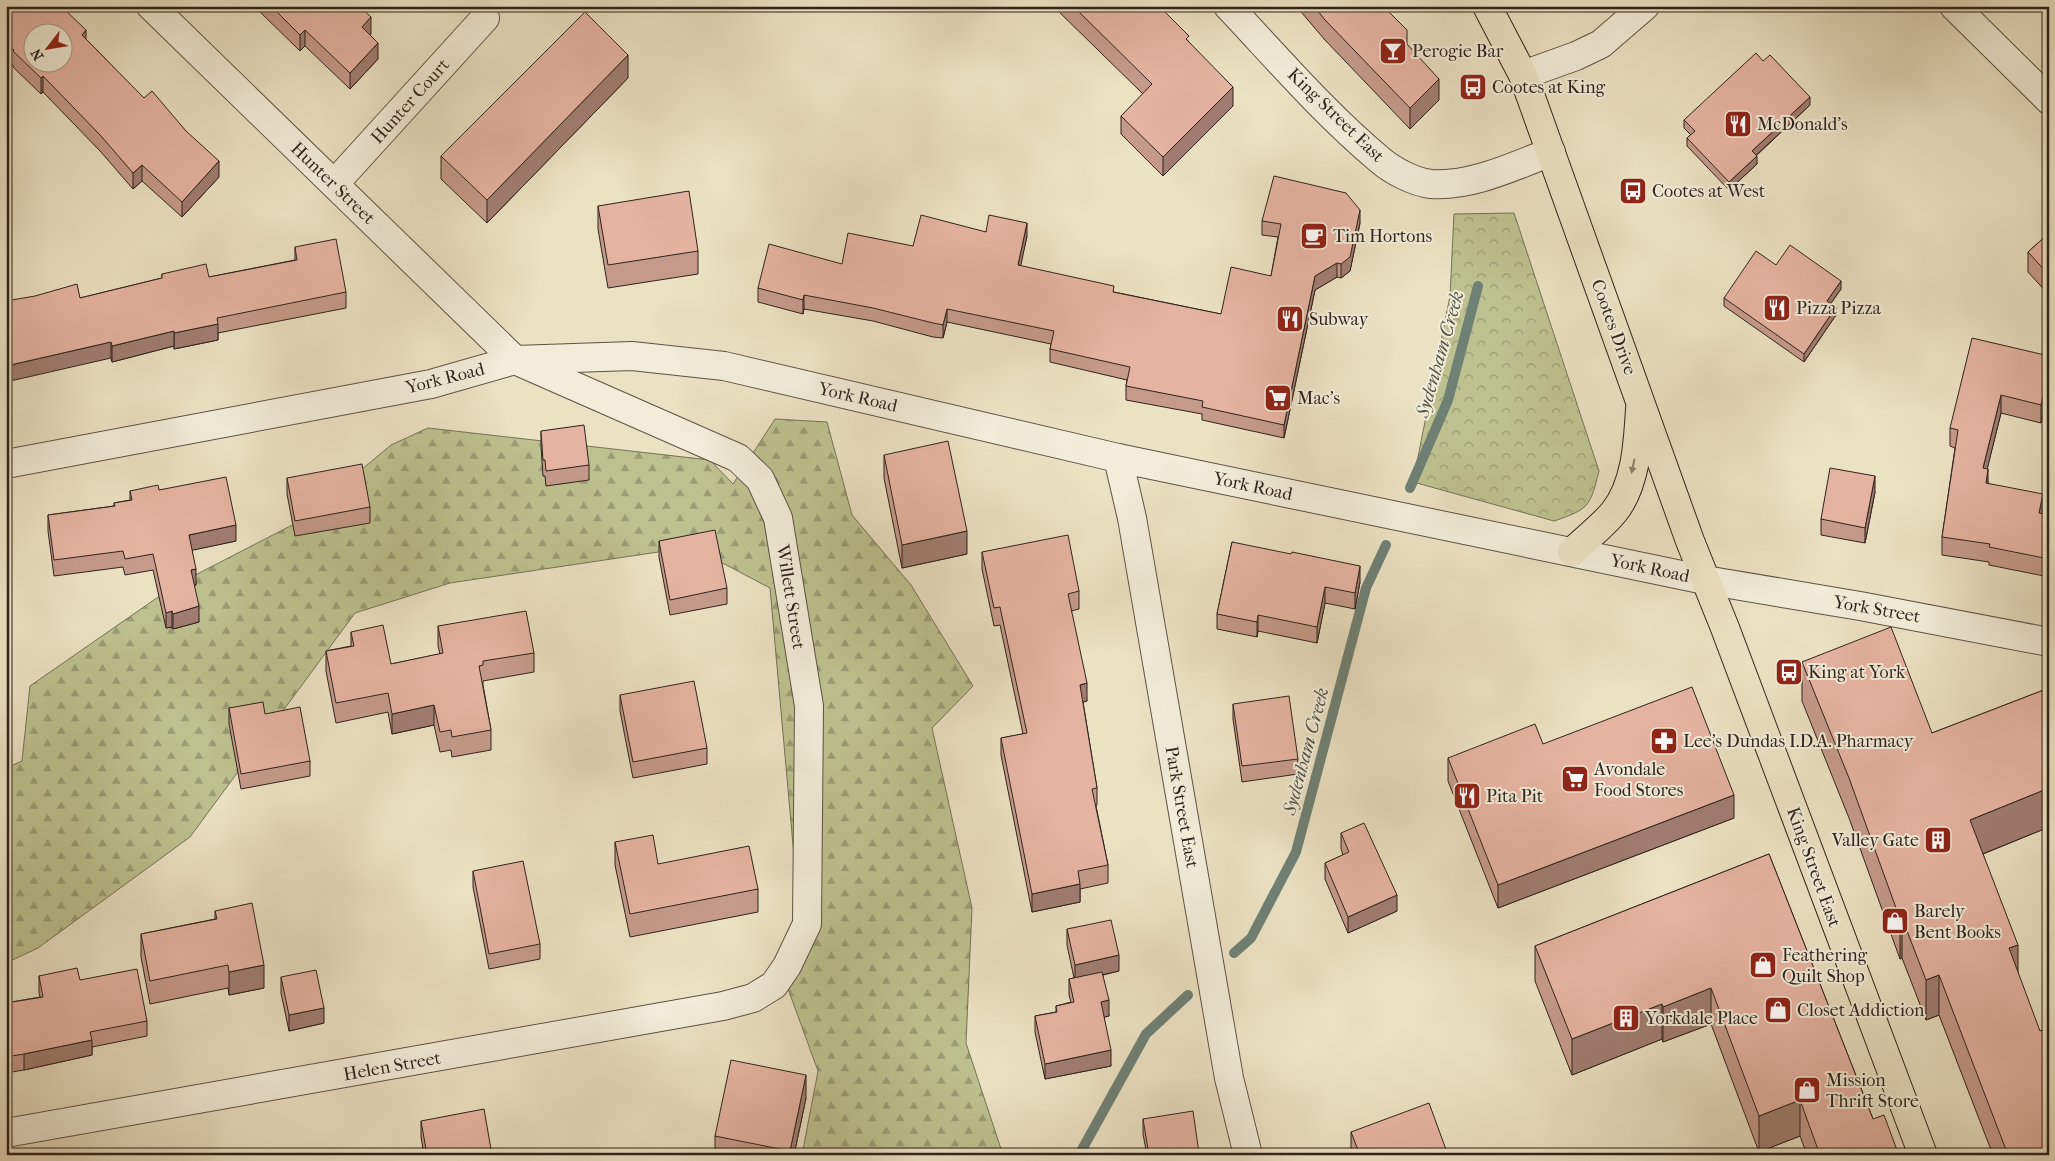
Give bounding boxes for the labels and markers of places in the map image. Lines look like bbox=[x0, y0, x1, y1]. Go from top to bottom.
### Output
bar icon: Perogie Bar bbox=[1378, 36, 1408, 66]
place label: Perogie Bar bbox=[1412, 41, 1504, 62]
bus stop icon: Cootes at King bbox=[1458, 72, 1488, 102]
place label: Cootes at King bbox=[1492, 77, 1606, 98]
restaurant icon: McDonald's bbox=[1723, 109, 1753, 139]
place label: McDonald's bbox=[1757, 114, 1848, 135]
bus stop icon: Cootes at West bbox=[1618, 176, 1648, 206]
place label: Cootes at West bbox=[1652, 181, 1766, 202]
cafe icon: Tim Hortons bbox=[1299, 221, 1329, 251]
place label: Tim Hortons bbox=[1333, 226, 1433, 247]
restaurant icon: Pizza Pizza bbox=[1762, 293, 1792, 323]
place label: Pizza Pizza bbox=[1796, 298, 1881, 319]
restaurant icon: Subway bbox=[1275, 304, 1305, 334]
place label: Subway bbox=[1309, 309, 1370, 330]
supermarket icon: Mac's bbox=[1263, 383, 1293, 413]
place label: Mac's bbox=[1297, 388, 1340, 409]
bus stop icon: King at York bbox=[1774, 657, 1804, 687]
place label: King at York bbox=[1808, 662, 1906, 683]
pharmacy icon: Lee’s Dundas I.D.A. Pharmacy bbox=[1649, 726, 1679, 756]
place label: Lee’s Dundas I.D.A. Pharmacy bbox=[1683, 731, 1915, 752]
place label: Avondale Food Stores bbox=[1593, 759, 1684, 801]
supermarket icon: Avondale Food Stores bbox=[1560, 764, 1590, 794]
restaurant icon: Pita Pit bbox=[1452, 781, 1482, 811]
place label: Pita Pit bbox=[1486, 786, 1544, 807]
building icon: Valley Gate bbox=[1923, 825, 1953, 855]
place label: Valley Gate bbox=[1831, 830, 1919, 851]
place label: Barely Bent Books bbox=[1914, 901, 2001, 943]
shop icon: Barely Bent Books bbox=[1880, 906, 1910, 936]
place label: Feathering Quilt Shop bbox=[1782, 945, 1868, 987]
shop icon: Feathering Quilt Shop bbox=[1748, 950, 1778, 980]
shop icon: Closet Addiction bbox=[1763, 995, 1793, 1025]
place label: Closet Addiction bbox=[1797, 1000, 1925, 1021]
building icon: Yorkdale Place bbox=[1611, 1003, 1641, 1033]
place label: Yorkdale Place bbox=[1644, 1008, 1758, 1029]
place label: Mission Thrift Store bbox=[1826, 1070, 1919, 1112]
shop icon: Mission Thrift Store bbox=[1792, 1075, 1822, 1105]

